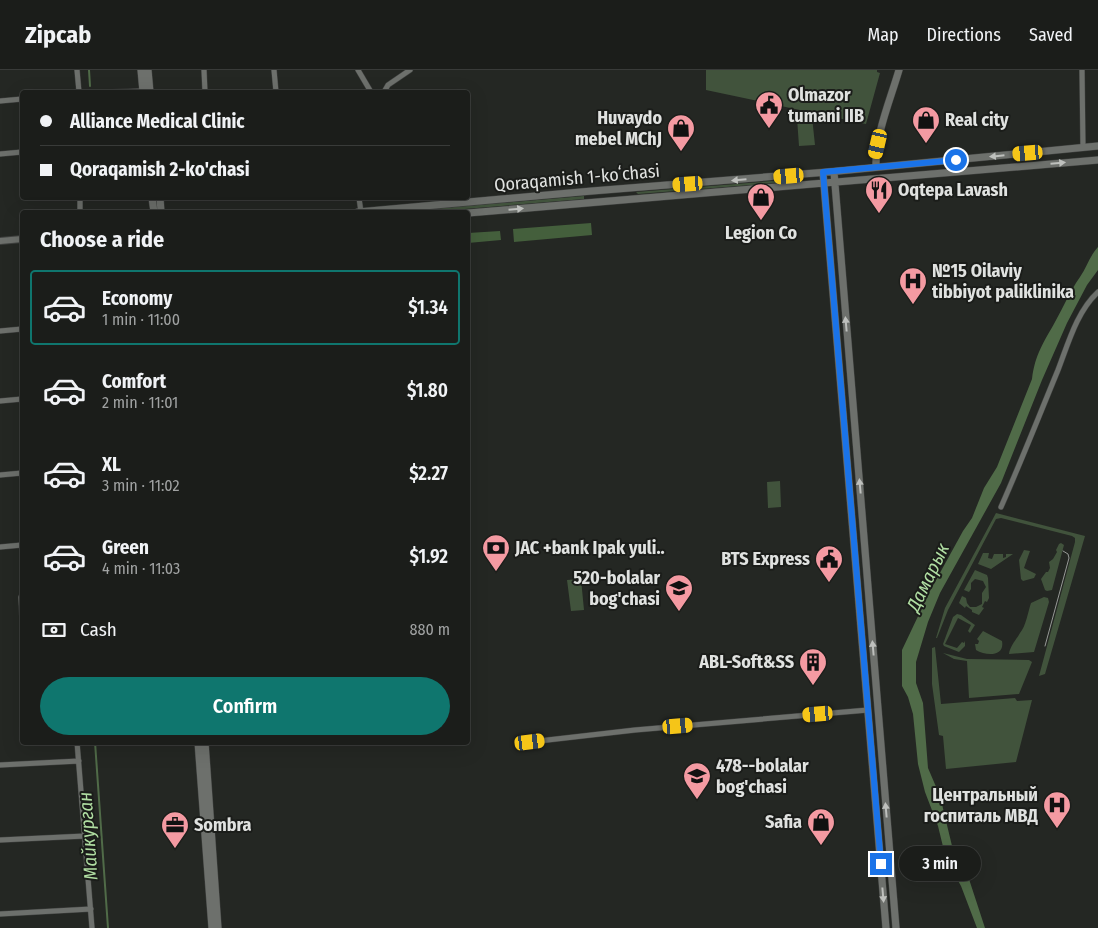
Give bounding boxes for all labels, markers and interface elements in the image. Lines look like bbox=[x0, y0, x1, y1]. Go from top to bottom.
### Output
text: Zipcab bbox=[25, 21, 91, 49]
text: Map bbox=[867, 24, 899, 46]
text: Directions bbox=[927, 24, 1001, 46]
text: Saved bbox=[1029, 24, 1073, 46]
place label: Olmazor tumani IIB bbox=[788, 84, 864, 127]
public building icon: Olmazor tumani IIB bbox=[754, 90, 784, 129]
shop icon: Real city bbox=[911, 105, 941, 144]
place label: Huvaydo mebel MChJ bbox=[575, 107, 662, 150]
place label: Real city bbox=[945, 109, 1009, 131]
text: Alliance Medical Clinic bbox=[70, 110, 245, 133]
shop icon: Huvaydo mebel MChJ bbox=[666, 113, 696, 152]
car bbox=[867, 128, 888, 160]
car bbox=[1012, 144, 1043, 162]
route start bbox=[945, 149, 967, 171]
one-way arrow bbox=[989, 152, 1005, 160]
text: Qoraqamish 2-ko'chasi bbox=[70, 158, 250, 181]
one-way arrow bbox=[1050, 159, 1066, 167]
street label: Qoraqamish 1-koʻchasi bbox=[493, 160, 661, 196]
car bbox=[773, 167, 804, 185]
car bbox=[672, 175, 703, 193]
restaurant icon: Oqtepa Lavash bbox=[864, 175, 894, 214]
one-way arrow bbox=[731, 176, 747, 184]
place label: Oqtepa Lavash bbox=[898, 179, 1008, 201]
shop icon: Legion Co bbox=[746, 182, 776, 221]
one-way arrow bbox=[508, 205, 524, 213]
place label: Legion Co bbox=[725, 222, 797, 244]
text: Choose a ride bbox=[40, 226, 164, 253]
place label: №15 Oilaviy tibbiyot paliklinika bbox=[932, 260, 1074, 303]
hospital icon: №15 Oilaviy tibbiyot paliklinika bbox=[898, 266, 928, 305]
icon: car bbox=[42, 285, 87, 330]
text: Economy bbox=[102, 287, 172, 310]
text: $1.34 bbox=[408, 296, 448, 319]
text: 1 min · 11:00 bbox=[102, 310, 180, 329]
one-way arrow bbox=[842, 316, 850, 332]
icon: car bbox=[42, 368, 87, 413]
text: Comfort bbox=[102, 370, 166, 393]
text: $1.80 bbox=[407, 379, 448, 402]
text: 2 min · 11:01 bbox=[102, 393, 178, 412]
icon: car bbox=[42, 451, 87, 496]
text: XL bbox=[102, 453, 121, 476]
text: $2.27 bbox=[409, 462, 448, 485]
text: 3 min · 11:02 bbox=[102, 476, 180, 495]
one-way arrow bbox=[855, 477, 863, 493]
bank icon: JAC +bank Ipak yuli.. bbox=[481, 533, 511, 572]
icon: car bbox=[42, 534, 87, 579]
text: Green bbox=[102, 536, 149, 559]
place label: JAC +bank Ipak yuli.. bbox=[514, 537, 665, 559]
water label: Дамарык bbox=[901, 539, 954, 617]
public building icon: BTS Express bbox=[814, 544, 844, 583]
text: $1.92 bbox=[409, 545, 448, 568]
place label: BTS Express bbox=[721, 548, 810, 570]
text: 4 min · 11:03 bbox=[102, 559, 180, 578]
place label: 520-bolalar bog'chasi bbox=[573, 567, 660, 610]
school or university icon: 520-bolalar bog'chasi bbox=[664, 573, 694, 612]
icon: cash bbox=[40, 616, 68, 644]
text: Cash bbox=[80, 618, 117, 641]
text: 880 m bbox=[410, 620, 450, 639]
one-way arrow bbox=[869, 639, 877, 655]
building icon: ABL-Soft&SS bbox=[798, 647, 828, 686]
place label: ABL-Soft&SS bbox=[698, 651, 794, 673]
button: Confirm bbox=[40, 677, 450, 735]
car bbox=[802, 705, 833, 723]
car bbox=[662, 717, 693, 735]
car bbox=[514, 733, 545, 751]
place label: 478--bolalar bog'chasi bbox=[716, 755, 809, 798]
school or university icon: 478--bolalar bog'chasi bbox=[682, 761, 712, 800]
place label: Центральный госпиталь МВД bbox=[924, 784, 1039, 827]
hospital icon: Центральный госпиталь МВД bbox=[1042, 790, 1072, 829]
water label: Майкурган bbox=[73, 791, 103, 881]
one-way arrow bbox=[882, 801, 890, 817]
shop icon: Safia bbox=[806, 807, 836, 846]
office icon: Sombra bbox=[160, 810, 190, 849]
place label: Safia bbox=[765, 811, 802, 833]
place label: Sombra bbox=[194, 814, 252, 836]
callout: 3 min bbox=[898, 846, 981, 882]
route end bbox=[870, 853, 892, 875]
text: 3 min bbox=[922, 854, 958, 873]
one-way arrow bbox=[880, 887, 888, 903]

